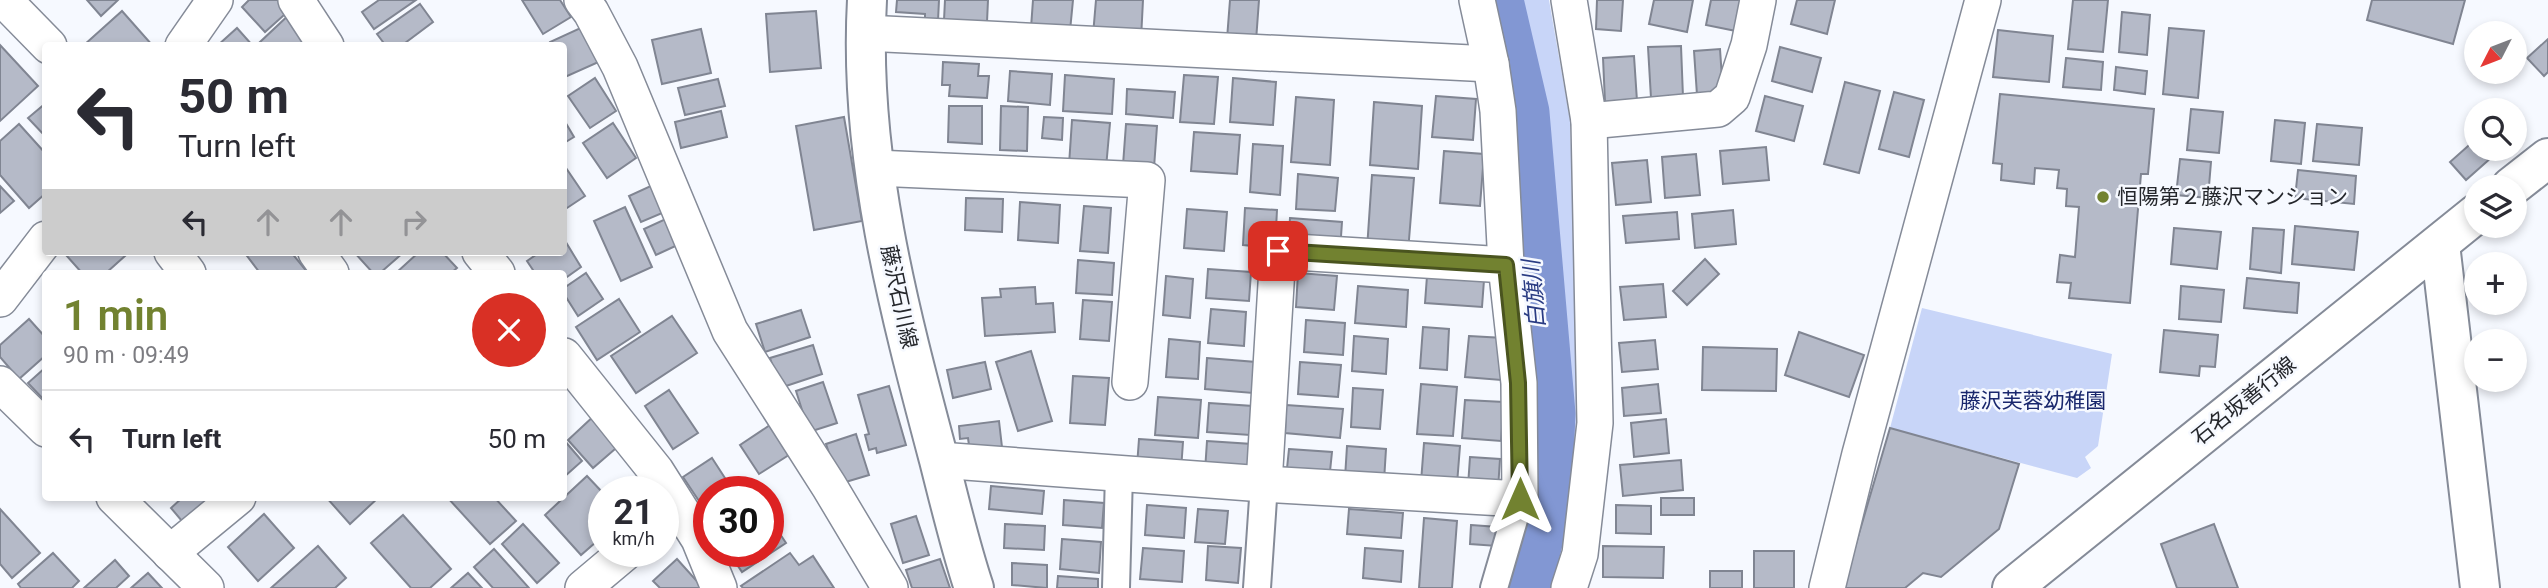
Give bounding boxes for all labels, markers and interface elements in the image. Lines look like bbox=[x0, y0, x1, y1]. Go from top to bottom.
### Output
north arrow bbox=[2464, 21, 2527, 84]
map controls bbox=[2464, 21, 2527, 392]
text: 50 m bbox=[178, 68, 289, 125]
icon: left bbox=[63, 70, 154, 161]
button: search bbox=[2464, 98, 2527, 161]
text: Turn left bbox=[178, 127, 296, 165]
button: layers bbox=[2464, 175, 2527, 238]
place label: 恒陽第２藤沢マンション bbox=[2117, 185, 2348, 209]
marker: 恒陽第２藤沢マンション bbox=[2095, 189, 2111, 205]
icon: left bbox=[176, 203, 214, 241]
icon: ahead bbox=[249, 203, 287, 241]
icon: ahead bbox=[322, 203, 360, 241]
icon: right bbox=[395, 203, 433, 241]
pin bbox=[1248, 221, 1308, 281]
icon: arrive bbox=[1259, 232, 1297, 270]
street label: 藤沢石川線 bbox=[876, 243, 922, 351]
button: + bbox=[2464, 252, 2527, 315]
water label: 白旗川 bbox=[1517, 255, 1550, 330]
text: 1 min bbox=[63, 291, 168, 340]
button: close bbox=[472, 293, 546, 367]
button: − bbox=[2464, 329, 2527, 392]
text: 90 m · 09:49 bbox=[63, 342, 189, 369]
street label: 石名坂善行線 bbox=[2187, 352, 2301, 450]
park label: 藤沢芙蓉幼稚園 bbox=[1960, 389, 2107, 413]
icon: left bbox=[63, 420, 101, 458]
text: Turn left bbox=[122, 424, 221, 454]
text: 50 m bbox=[488, 424, 546, 454]
position arrow bbox=[1483, 462, 1557, 536]
speed limit sign: 30 bbox=[693, 476, 784, 567]
text: 21 bbox=[613, 492, 654, 533]
text: km/h bbox=[612, 528, 655, 549]

